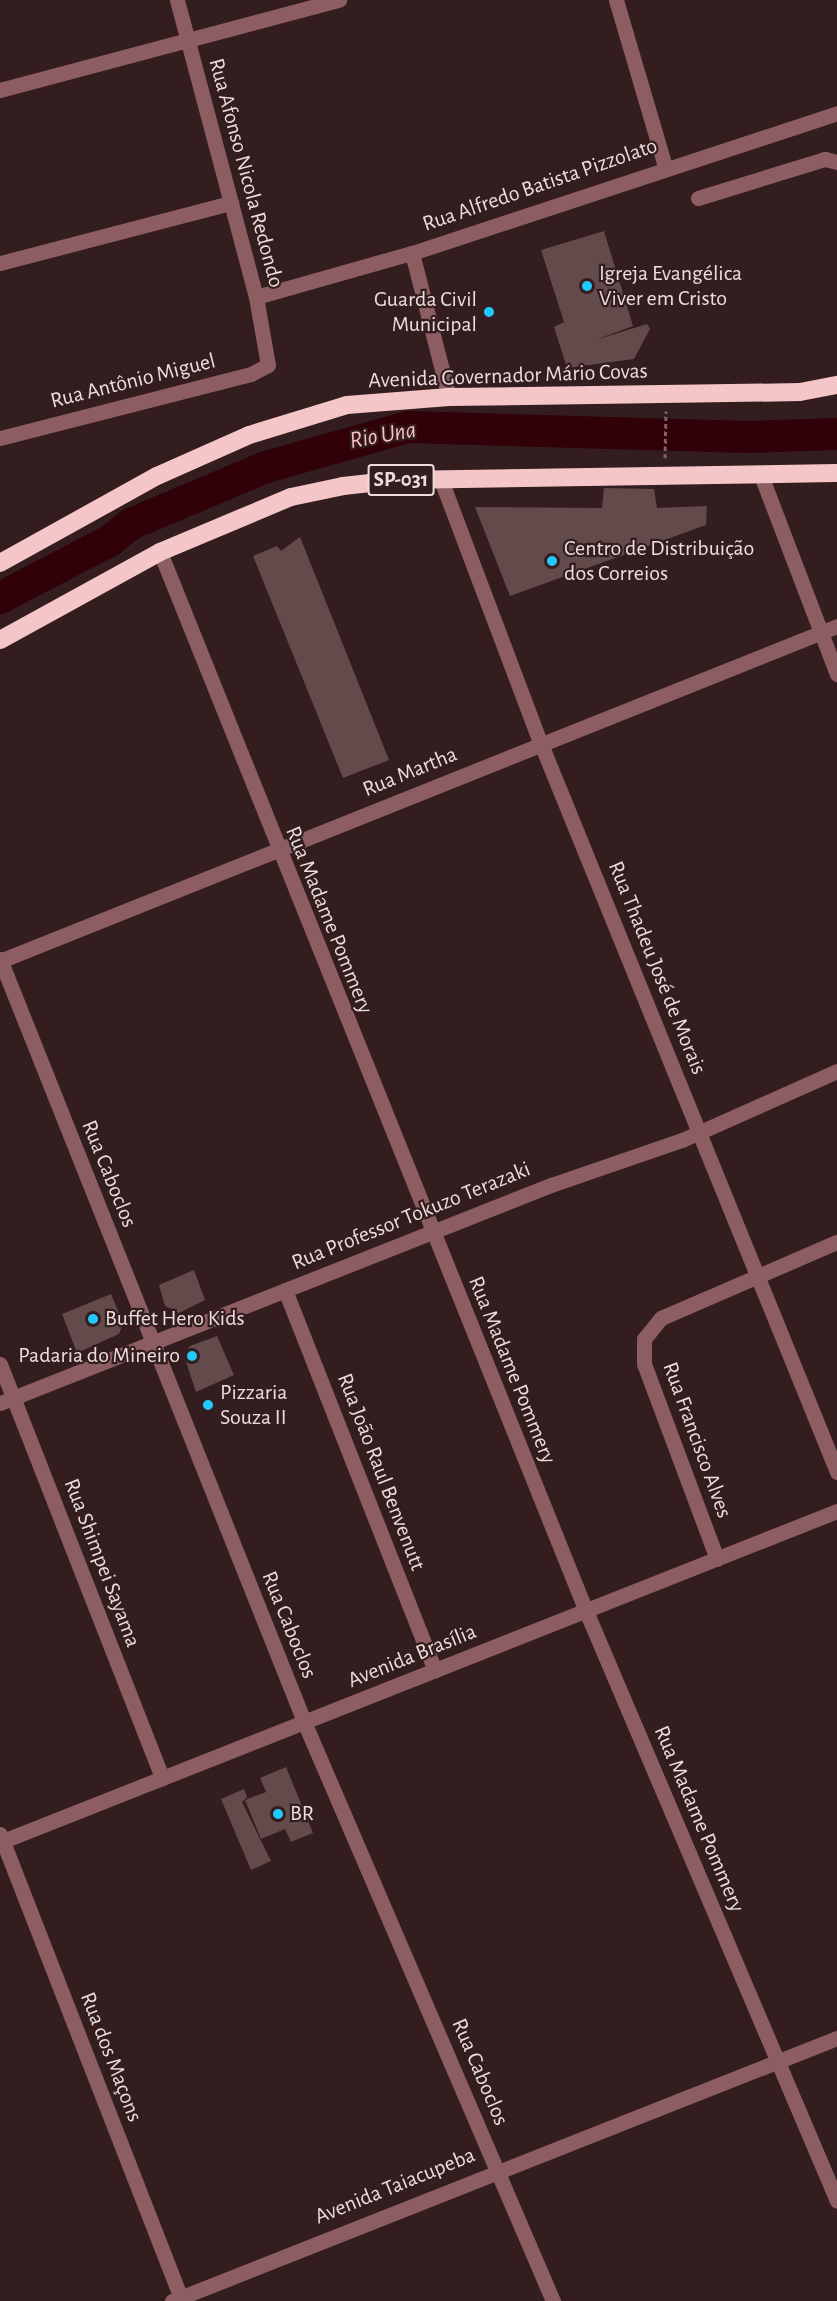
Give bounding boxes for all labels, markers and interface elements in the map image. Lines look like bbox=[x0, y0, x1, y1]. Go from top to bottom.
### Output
street label: Rua Afonso Nicola Redondo bbox=[203, 56, 289, 290]
street label: Rua Alfredo Batista Pizzolato bbox=[419, 132, 661, 238]
place label: Igreja Evangélica Viver em Cristo bbox=[599, 260, 742, 312]
marker: Igreja Evangélica Viver em Cristo bbox=[580, 279, 594, 293]
place label: Guarda Civil Municipal bbox=[374, 286, 477, 338]
marker: Guarda Civil Municipal bbox=[482, 305, 496, 319]
street label: Rua Antônio Miguel bbox=[48, 348, 218, 414]
street label: Avenida Governador Mário Covas bbox=[368, 358, 648, 394]
water label: Rio Una bbox=[348, 416, 418, 456]
road number: SP-031 bbox=[366, 462, 436, 498]
place label: Centro de Distribuição dos Correios bbox=[564, 535, 754, 586]
marker: Centro de Distribuição dos Correios bbox=[545, 554, 559, 568]
street label: Rua Martha bbox=[359, 741, 461, 803]
street label: Rua Madame Pommery bbox=[279, 822, 379, 1018]
street label: Rua Thadeu José de Morais bbox=[602, 858, 712, 1078]
street label: Rua Caboclos bbox=[76, 1117, 142, 1231]
street label: Rua Professor Tokuzo Terazaki bbox=[288, 1156, 534, 1276]
street label: Rua Madame Pommery bbox=[462, 1272, 562, 1468]
place label: Buffet Hero Kids bbox=[105, 1306, 245, 1332]
marker: Buffet Hero Kids bbox=[86, 1312, 100, 1326]
place label: Padaria do Mineiro bbox=[18, 1343, 180, 1369]
marker: Padaria do Mineiro bbox=[185, 1349, 199, 1363]
street label: Rua Francisco Alves bbox=[657, 1358, 737, 1522]
street label: Rua João Raul Benvenutt bbox=[331, 1370, 431, 1574]
place label: Pizzaria Souza II bbox=[220, 1379, 287, 1430]
marker: Pizzaria Souza II bbox=[201, 1398, 215, 1412]
street label: Rua Shimpei Sayama bbox=[58, 1475, 146, 1651]
street label: Rua Caboclos bbox=[256, 1568, 322, 1682]
street label: Avenida Brasília bbox=[344, 1618, 480, 1694]
street label: Rua Madame Pommery bbox=[648, 1722, 750, 1916]
place label: BR bbox=[290, 1801, 314, 1827]
marker: BR bbox=[271, 1807, 285, 1821]
street label: Rua dos Maçons bbox=[74, 1989, 148, 2125]
street label: Rua Caboclos bbox=[446, 2015, 514, 2129]
street label: Avenida Taiacupeba bbox=[311, 2142, 479, 2230]

